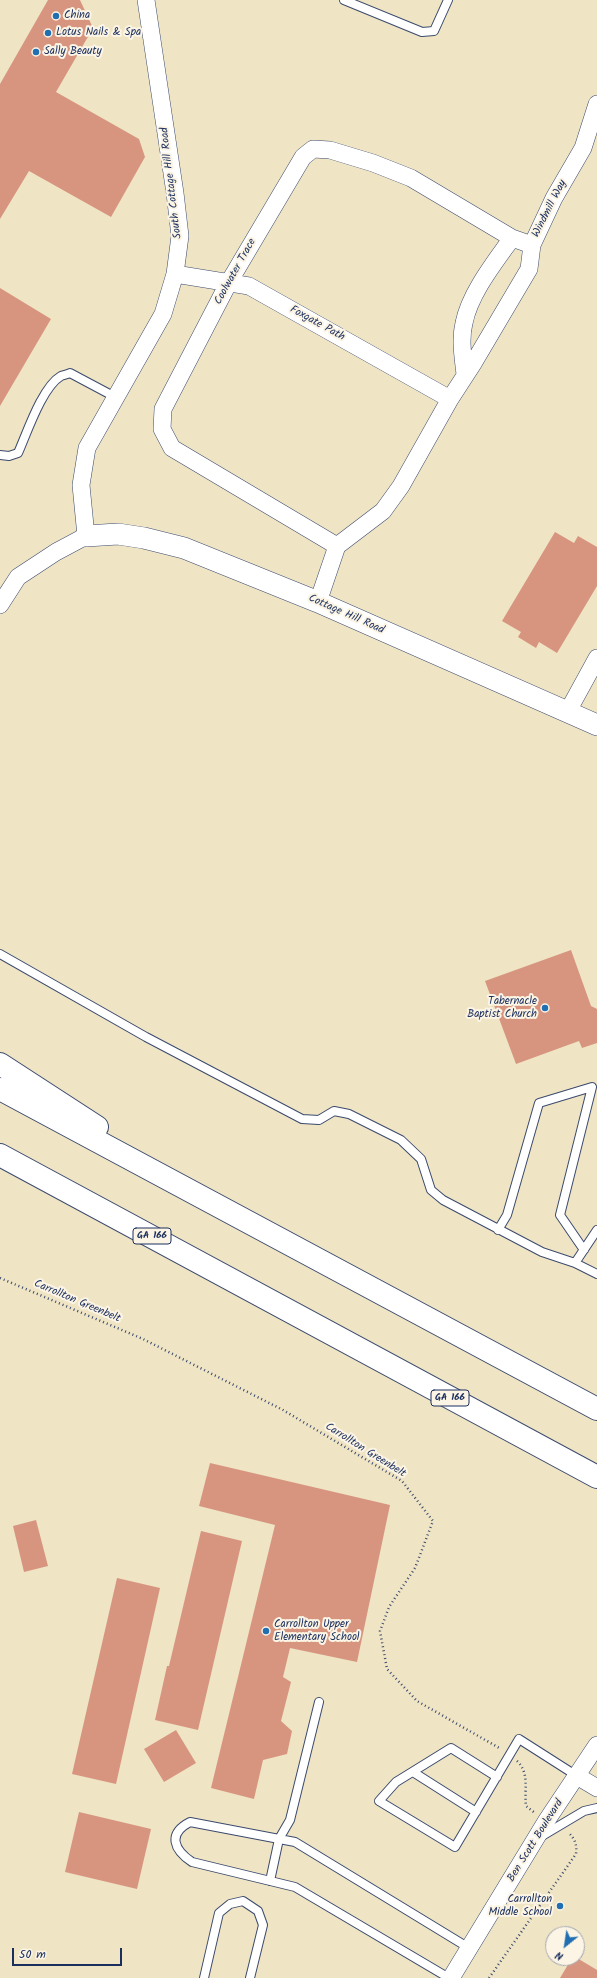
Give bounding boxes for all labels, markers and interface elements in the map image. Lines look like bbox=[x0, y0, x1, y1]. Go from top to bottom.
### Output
place label: China bbox=[64, 9, 90, 23]
marker: China bbox=[51, 11, 61, 21]
place label: Lotus Nails & Spa bbox=[56, 26, 141, 40]
marker: Lotus Nails & Spa bbox=[43, 28, 53, 38]
place label: Sally Beauty bbox=[44, 45, 102, 59]
marker: Sally Beauty bbox=[31, 47, 41, 57]
street label: South Cottage Hill Road bbox=[159, 126, 185, 240]
street label: Windmill Way bbox=[530, 178, 570, 240]
street label: Coolwater Trace bbox=[212, 237, 260, 307]
street label: Foxgate Path bbox=[287, 304, 347, 344]
street label: Cottage Hill Road bbox=[306, 592, 386, 638]
place label: Tabernacle Baptist Church bbox=[467, 995, 537, 1021]
marker: Tabernacle Baptist Church bbox=[540, 1003, 550, 1013]
road number: GA 166 bbox=[133, 1228, 171, 1244]
street label: Carrollton Greenbelt bbox=[32, 1278, 122, 1326]
road number: GA 166 bbox=[431, 1390, 469, 1406]
street label: Carrollton Greenbelt bbox=[322, 1421, 408, 1481]
place label: Carrollton Upper Elementary School bbox=[274, 1618, 360, 1644]
marker: Carrollton Upper Elementary School bbox=[261, 1626, 271, 1636]
street label: Ben Scott Boulevard bbox=[505, 1797, 567, 1885]
place label: Carrollton Middle School bbox=[488, 1893, 552, 1919]
marker: Carrollton Middle School bbox=[555, 1901, 565, 1911]
north arrow bbox=[545, 1926, 585, 1966]
scale bar bbox=[14, 1940, 124, 1966]
text: 50 m bbox=[19, 1945, 46, 1964]
text: N bbox=[552, 1946, 567, 1965]

